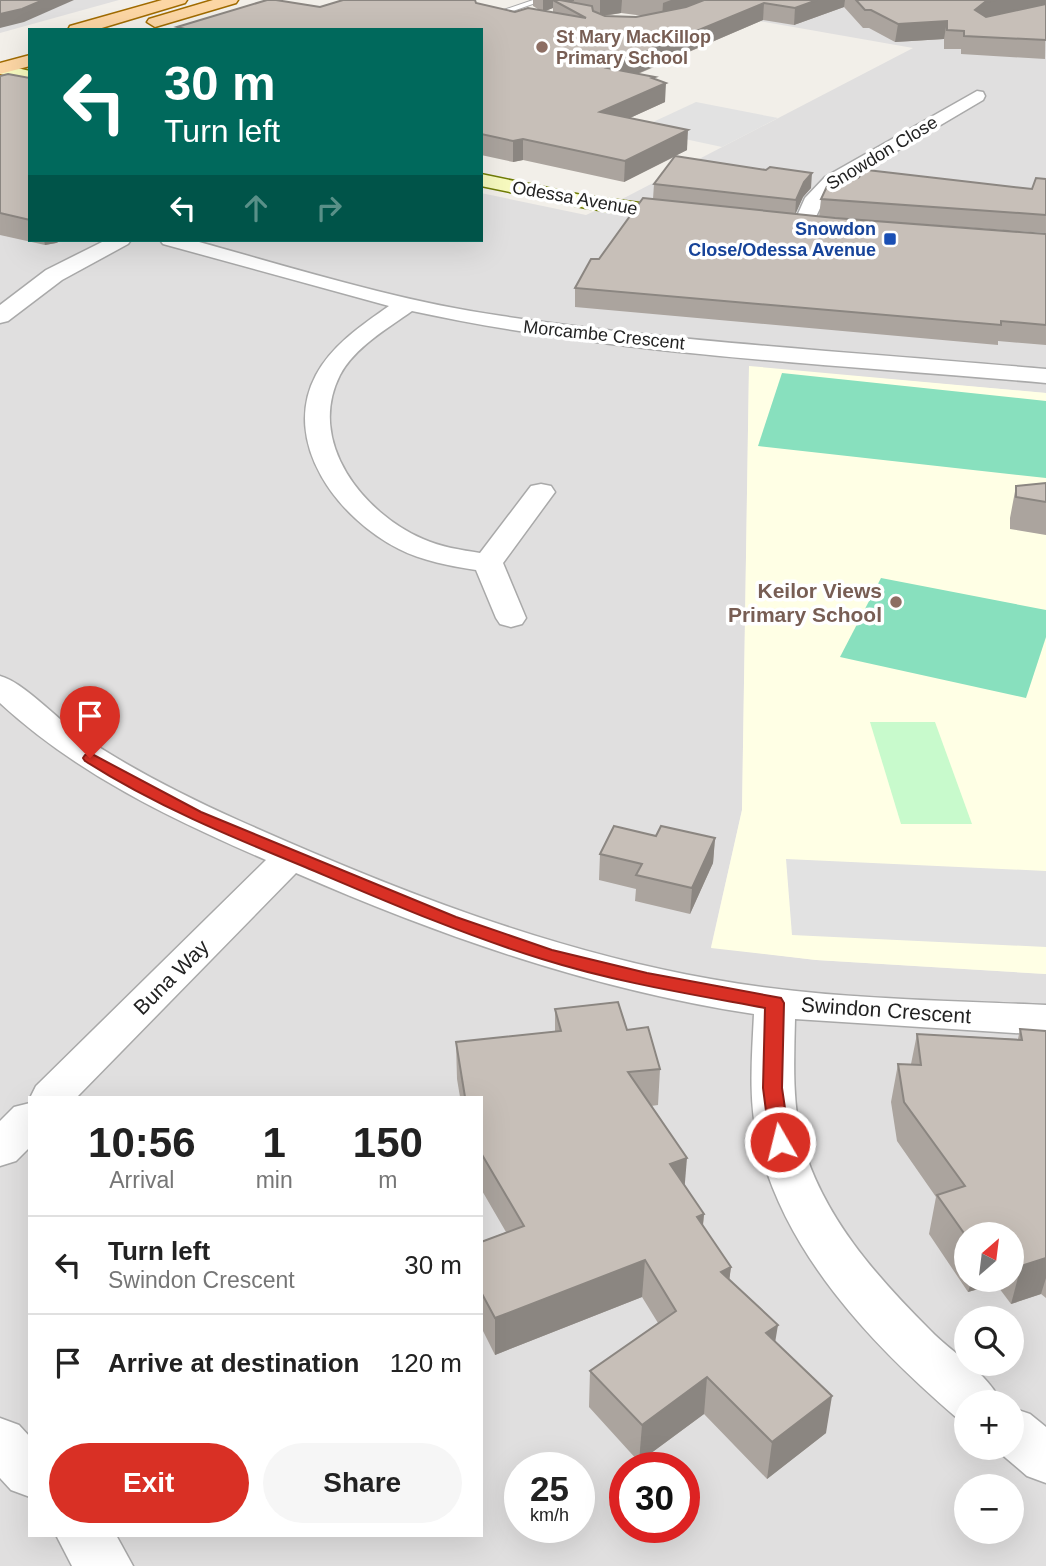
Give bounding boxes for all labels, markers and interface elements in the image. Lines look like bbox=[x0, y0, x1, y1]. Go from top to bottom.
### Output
place label: St Mary MacKillop Primary School bbox=[556, 27, 711, 68]
marker: St Mary MacKillop Primary School bbox=[534, 39, 550, 55]
icon: left bbox=[49, 56, 140, 147]
text: 30 m bbox=[164, 56, 276, 110]
street label: Snowdon Close bbox=[823, 112, 941, 194]
text: Turn left bbox=[164, 113, 280, 149]
street label: Odessa Avenue bbox=[511, 177, 639, 219]
icon: left bbox=[164, 189, 202, 227]
icon: ahead bbox=[237, 189, 275, 227]
icon: right bbox=[310, 189, 348, 227]
place label: Snowdon Close/Odessa Avenue bbox=[688, 219, 876, 260]
marker: Snowdon Close/Odessa Avenue bbox=[882, 231, 898, 247]
street label: Morcambe Crescent bbox=[522, 317, 686, 353]
place label: Keilor Views Primary School bbox=[728, 579, 882, 626]
marker: Keilor Views Primary School bbox=[888, 594, 904, 610]
pin bbox=[60, 686, 120, 758]
icon: arrive bbox=[71, 697, 109, 735]
street label: Buna Way bbox=[129, 935, 213, 1019]
street label: Swindon Crescent bbox=[800, 993, 972, 1027]
position arrow bbox=[743, 1105, 817, 1179]
text: 10:56 bbox=[88, 1119, 196, 1166]
text: 1 bbox=[262, 1119, 286, 1166]
text: 150 bbox=[353, 1119, 423, 1166]
text: Arrival bbox=[109, 1167, 174, 1193]
text: min bbox=[256, 1167, 293, 1193]
text: m bbox=[378, 1167, 397, 1193]
north arrow bbox=[954, 1222, 1024, 1292]
map controls bbox=[954, 1222, 1024, 1544]
text: Turn left bbox=[108, 1236, 210, 1266]
icon: left bbox=[49, 1246, 87, 1284]
text: 30 m bbox=[404, 1250, 462, 1280]
text: Swindon Crescent bbox=[108, 1267, 295, 1293]
button: search bbox=[954, 1306, 1024, 1376]
icon: arrive bbox=[49, 1344, 87, 1382]
text: Arrive at destination bbox=[108, 1348, 359, 1378]
text: 120 m bbox=[390, 1348, 462, 1378]
button: + bbox=[954, 1390, 1024, 1460]
button: Exit bbox=[49, 1443, 249, 1523]
button: Share bbox=[263, 1443, 462, 1523]
speed limit sign: 30 bbox=[609, 1452, 700, 1543]
text: 25 bbox=[530, 1469, 569, 1508]
button: − bbox=[954, 1474, 1024, 1544]
text: km/h bbox=[530, 1505, 569, 1525]

